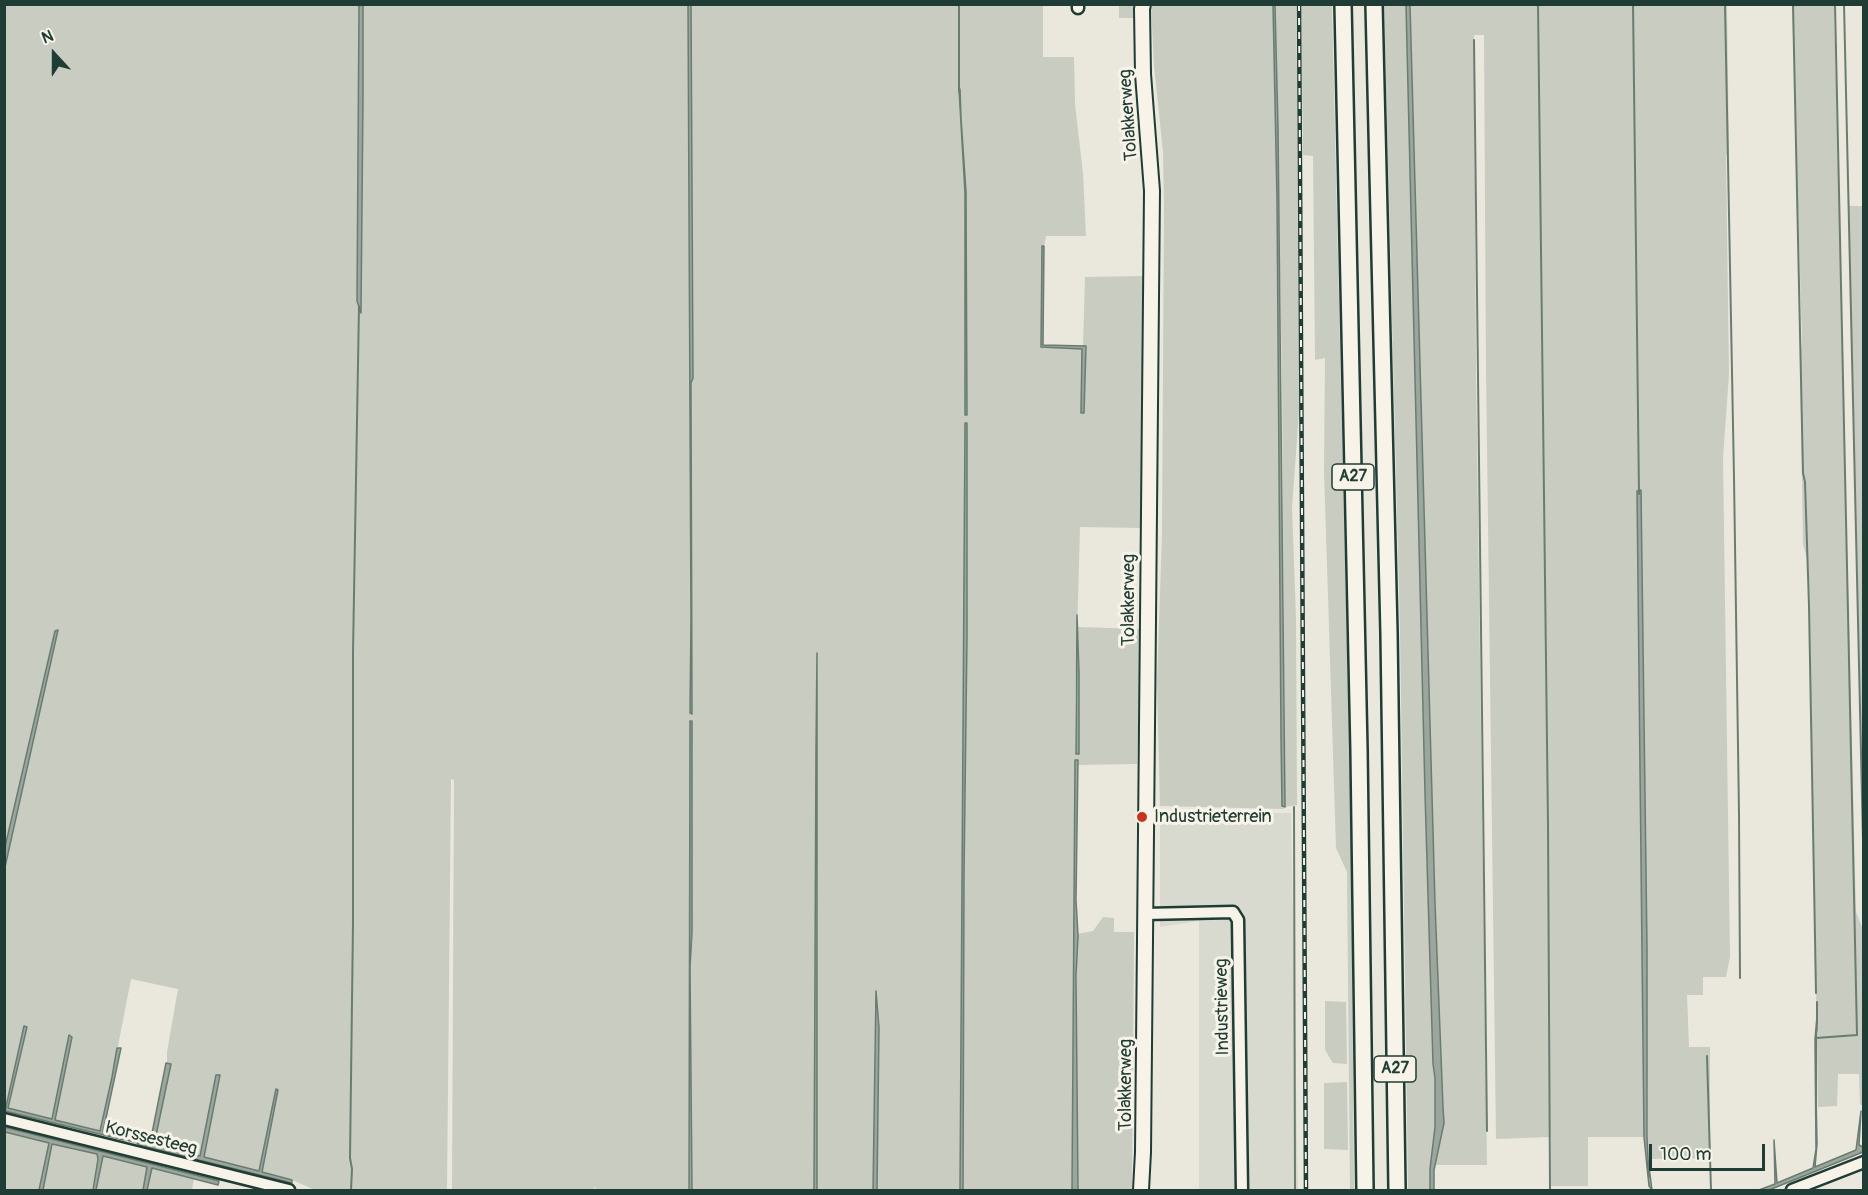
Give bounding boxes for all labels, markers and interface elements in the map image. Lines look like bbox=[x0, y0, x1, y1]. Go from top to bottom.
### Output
north arrow bbox=[24, 24, 84, 84]
text: N bbox=[39, 26, 56, 48]
street label: Tolakkerweg bbox=[1115, 68, 1143, 162]
road number: A27 bbox=[1332, 464, 1374, 490]
street label: Tolakkerweg bbox=[1118, 554, 1140, 646]
place label: Industrieterrein bbox=[1154, 806, 1272, 828]
marker: Industrieterrein bbox=[1135, 810, 1149, 824]
street label: Industrieweg bbox=[1211, 958, 1235, 1056]
street label: Tolakkerweg bbox=[1115, 1039, 1137, 1131]
road number: A27 bbox=[1374, 1056, 1416, 1082]
street label: Korssesteeg bbox=[103, 1117, 199, 1161]
scale bar bbox=[1652, 1132, 1768, 1170]
text: 100 m bbox=[1660, 1143, 1712, 1166]

